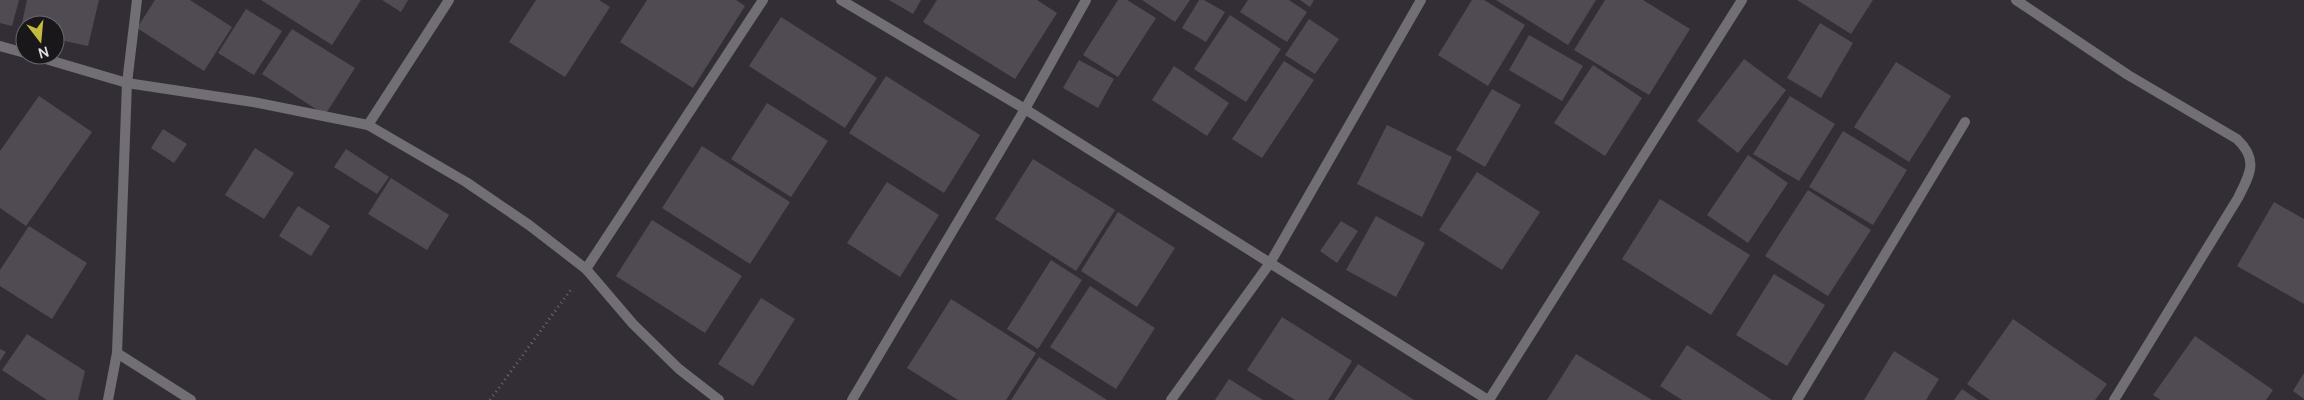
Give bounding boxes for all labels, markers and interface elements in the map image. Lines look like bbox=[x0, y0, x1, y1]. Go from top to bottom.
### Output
north arrow bbox=[15, 15, 65, 65]
text: N bbox=[36, 42, 51, 63]

